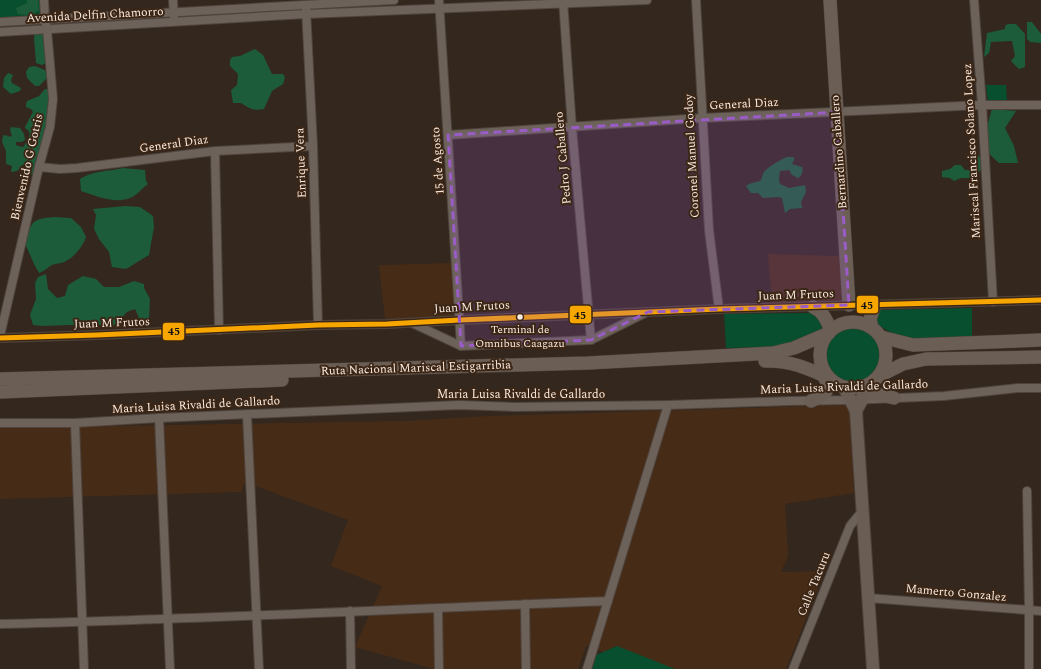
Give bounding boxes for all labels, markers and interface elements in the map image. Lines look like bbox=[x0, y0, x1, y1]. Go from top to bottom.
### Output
street label: Avenida Delfin Chamorro bbox=[26, 2, 164, 28]
street label: Mariscal Francisco Solano Lopez bbox=[958, 63, 986, 239]
street label: Coronel Manuel Godoy bbox=[679, 92, 705, 218]
street label: General Diaz bbox=[709, 93, 779, 115]
street label: Bernardino Caballero bbox=[826, 94, 852, 210]
street label: Pedro J Caballero bbox=[549, 111, 577, 205]
street label: Bienvenido G Gotris bbox=[6, 112, 48, 222]
street label: 15 de Agosto bbox=[426, 126, 450, 196]
street label: Enrique Vera bbox=[290, 127, 312, 199]
street label: General Diaz bbox=[138, 130, 210, 158]
street label: Juan M Frutos bbox=[758, 284, 834, 306]
line badge: 45 bbox=[856, 295, 879, 314]
street label: Juan M Frutos bbox=[434, 296, 510, 318]
text: 45 bbox=[861, 297, 873, 314]
line badge: 45 bbox=[569, 305, 592, 324]
text: 45 bbox=[574, 307, 586, 324]
street label: Juan M Frutos bbox=[74, 312, 150, 334]
marker: Terminal de Omnibus Caagazu bbox=[515, 312, 525, 322]
place label: Terminal de Omnibus Caagazu bbox=[475, 321, 565, 352]
line badge: 45 bbox=[162, 322, 185, 341]
text: 45 bbox=[168, 323, 180, 340]
street label: Ruta Nacional Mariscal Estigarribia bbox=[321, 355, 512, 381]
street label: Maria Luisa Rivaldi de Gallardo bbox=[759, 375, 929, 399]
street label: Maria Luisa Rivaldi de Gallardo bbox=[437, 385, 605, 404]
street label: Maria Luisa Rivaldi de Gallardo bbox=[111, 391, 281, 419]
street label: Calle Tacuru bbox=[792, 549, 836, 619]
street label: Mamerto Gonzalez bbox=[905, 579, 1007, 607]

